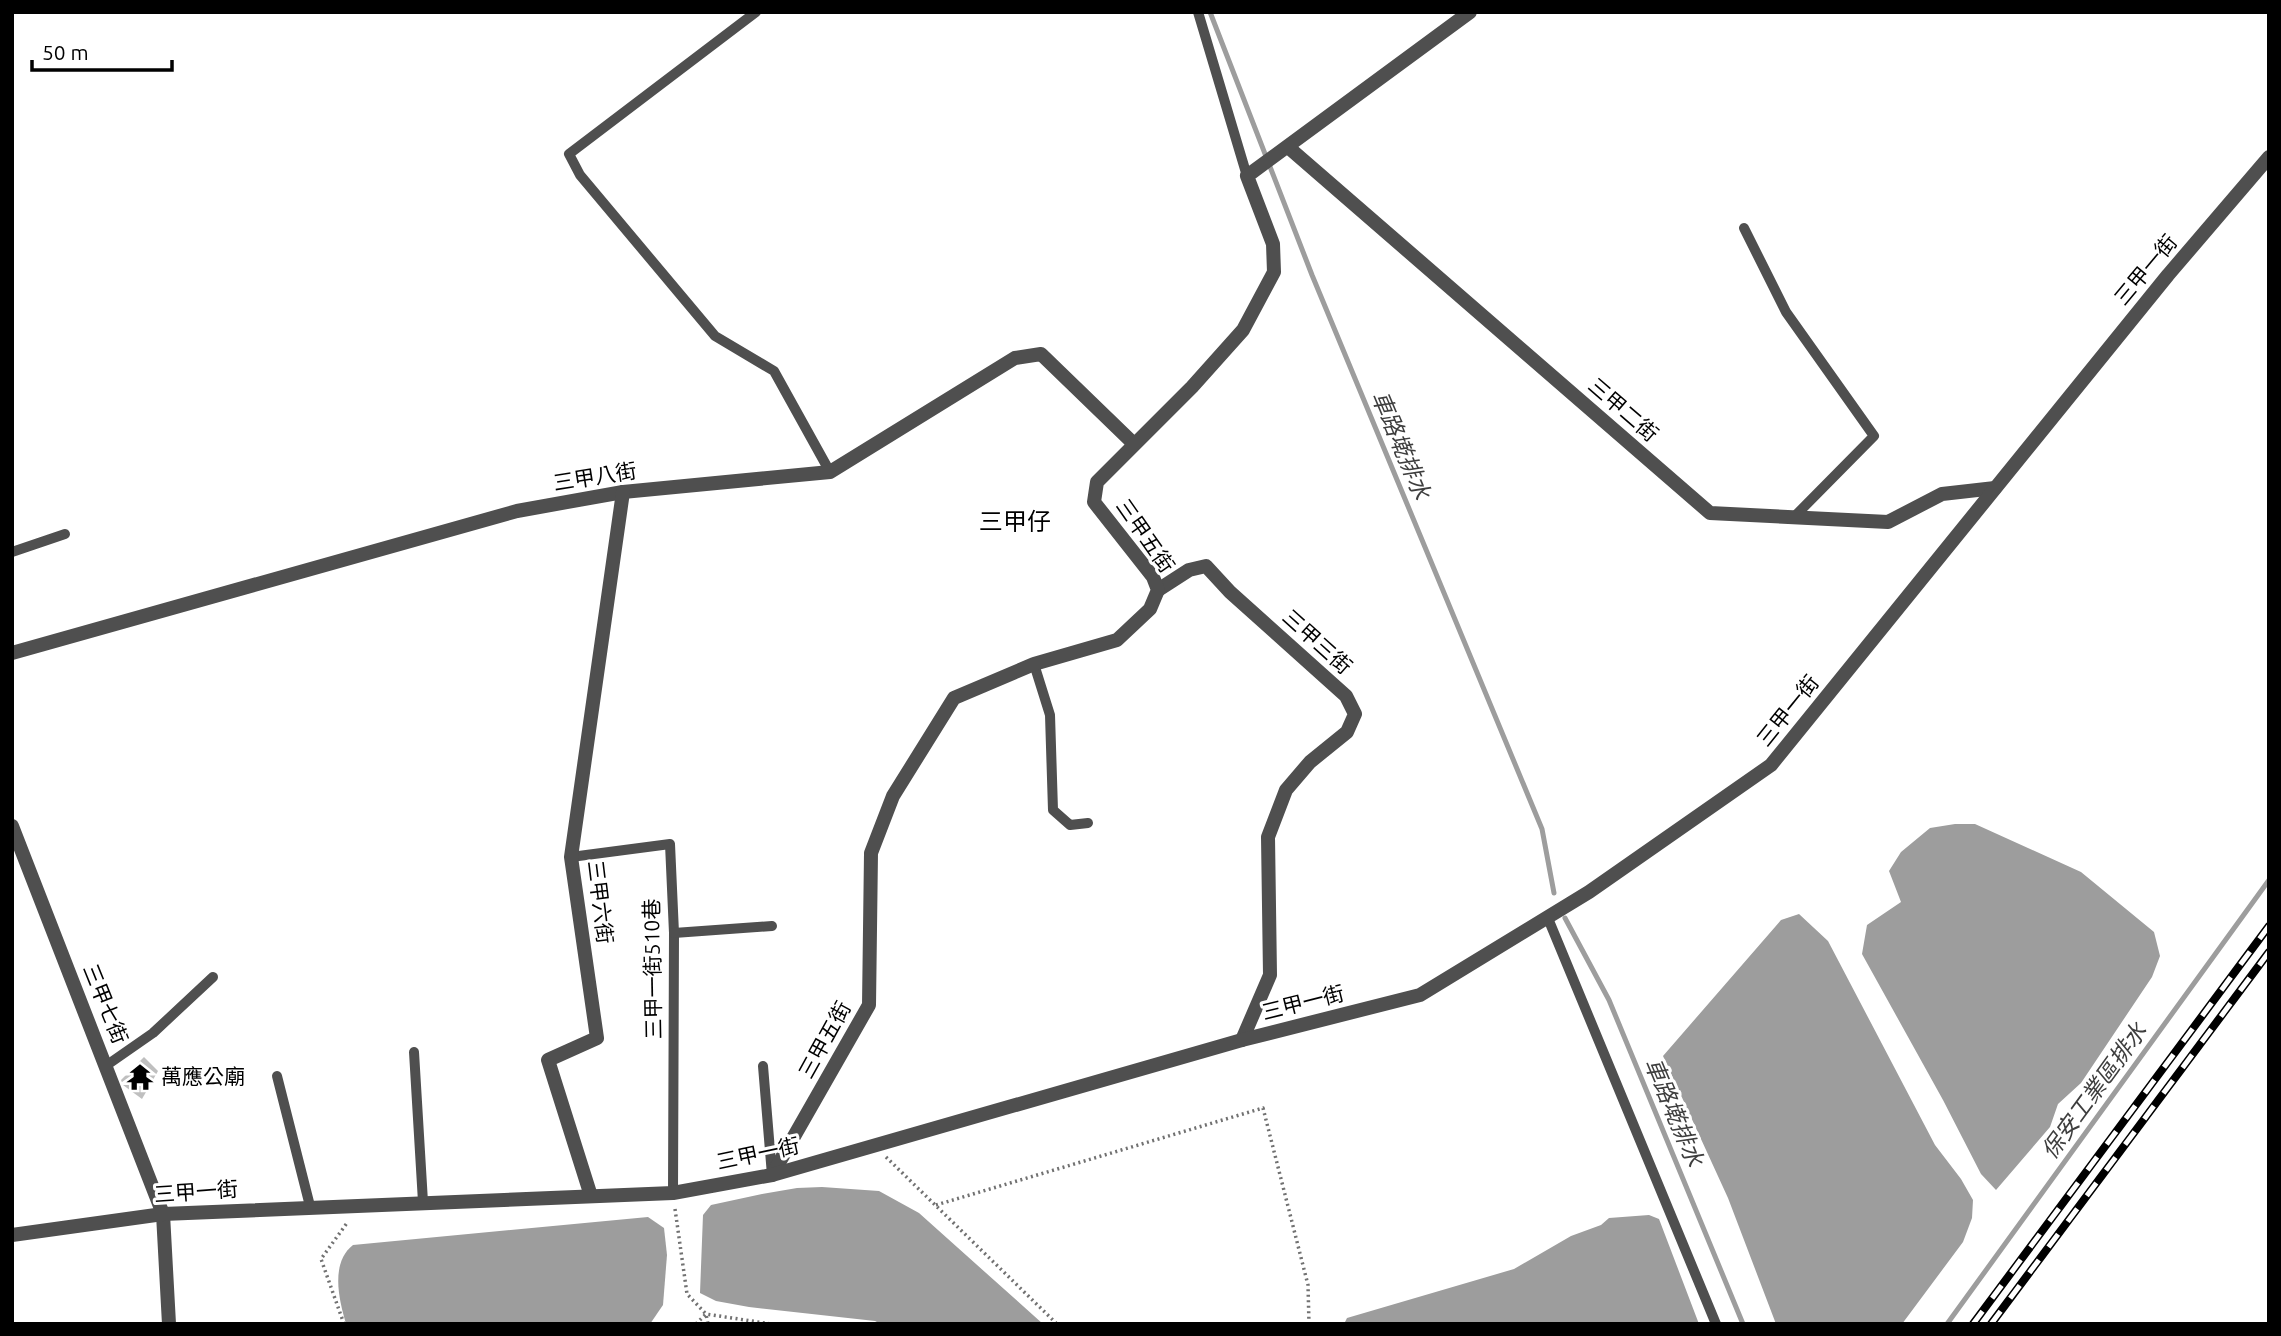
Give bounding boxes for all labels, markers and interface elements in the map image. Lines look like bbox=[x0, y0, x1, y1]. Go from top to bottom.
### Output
scale bar bbox=[32, 28, 172, 72]
text: 50 m bbox=[42, 40, 89, 64]
street label: 三甲一街 bbox=[2109, 229, 2181, 309]
street label: 三甲二街 bbox=[1584, 373, 1663, 446]
water label: 車路墘排水 bbox=[1367, 387, 1436, 504]
street label: 三甲八街 bbox=[551, 458, 638, 494]
street label: 三甲五街 bbox=[1112, 494, 1180, 577]
district label: 三甲仔 bbox=[979, 508, 1051, 535]
street label: 三甲三街 bbox=[1278, 604, 1357, 678]
street label: 三甲一街 bbox=[1751, 670, 1823, 751]
street label: 三甲六街 bbox=[584, 859, 618, 945]
street label: 三甲一街510巷 bbox=[639, 899, 665, 1039]
street label: 三甲七街 bbox=[79, 960, 133, 1047]
street label: 三甲一街 bbox=[1259, 980, 1346, 1024]
street label: 三甲五街 bbox=[793, 997, 855, 1082]
water label: 保安工業區排水 bbox=[2036, 1017, 2152, 1163]
water label: 車路墘排水 bbox=[1640, 1054, 1709, 1171]
temple icon: 萬應公廟 bbox=[125, 1062, 155, 1092]
place label: 萬應公廟 bbox=[161, 1064, 245, 1088]
street label: 三甲一街 bbox=[714, 1133, 801, 1173]
street label: 三甲一街 bbox=[153, 1176, 239, 1206]

